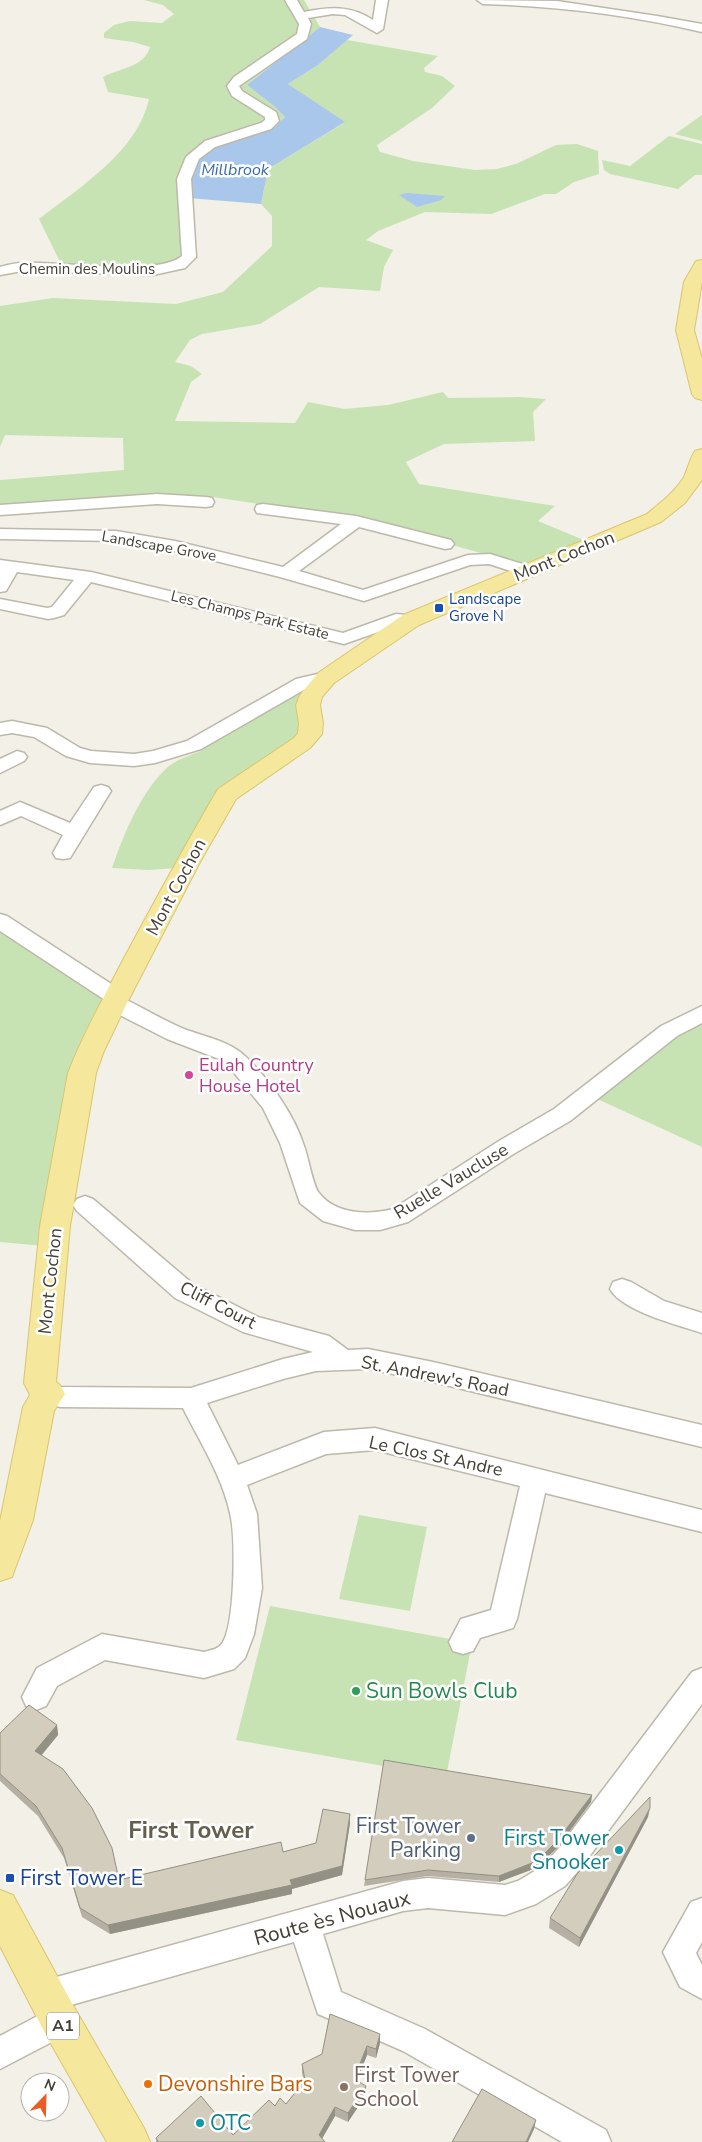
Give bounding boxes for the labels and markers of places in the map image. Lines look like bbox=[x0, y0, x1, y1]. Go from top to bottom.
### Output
place label: Landscape Grove N bbox=[449, 589, 521, 626]
marker: Landscape Grove N bbox=[433, 602, 445, 614]
place label: Eulah Country House Hotel bbox=[199, 1053, 314, 1098]
marker: Eulah Country House Hotel bbox=[183, 1069, 195, 1081]
place label: Sun Bowls Club bbox=[366, 1677, 517, 1705]
marker: Sun Bowls Club bbox=[350, 1685, 362, 1697]
place label: First Tower Parking bbox=[356, 1812, 461, 1864]
place label: First Tower Snooker bbox=[504, 1824, 609, 1876]
marker: First Tower Parking bbox=[465, 1832, 477, 1844]
marker: First Tower Snooker bbox=[613, 1844, 625, 1856]
place label: First Tower E bbox=[20, 1864, 143, 1892]
marker: First Tower E bbox=[4, 1872, 16, 1884]
place label: First Tower School bbox=[354, 2061, 460, 2113]
place label: Devonshire Bars bbox=[158, 2070, 313, 2098]
marker: Devonshire Bars bbox=[142, 2078, 154, 2090]
marker: First Tower School bbox=[338, 2081, 350, 2093]
place label: OTC bbox=[210, 2109, 251, 2137]
marker: OTC bbox=[194, 2117, 206, 2129]

